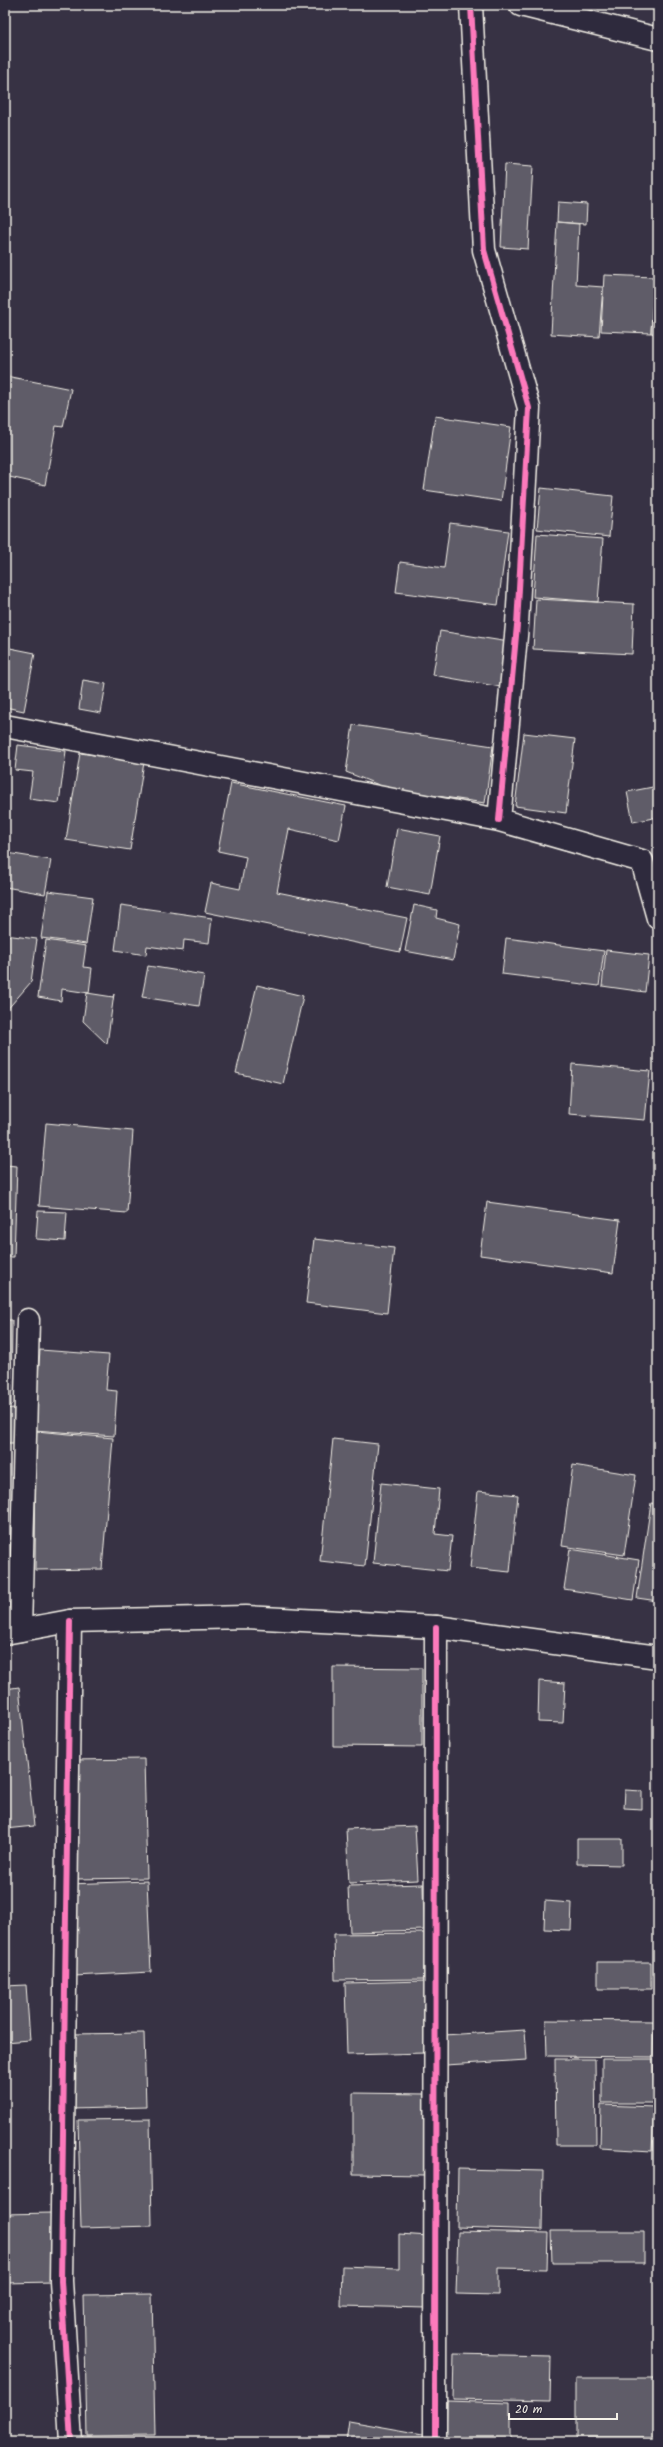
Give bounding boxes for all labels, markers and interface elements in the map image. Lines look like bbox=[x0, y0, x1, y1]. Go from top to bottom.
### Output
scale bar bbox=[509, 2395, 617, 2421]
text: 20 m bbox=[515, 2400, 543, 2419]

